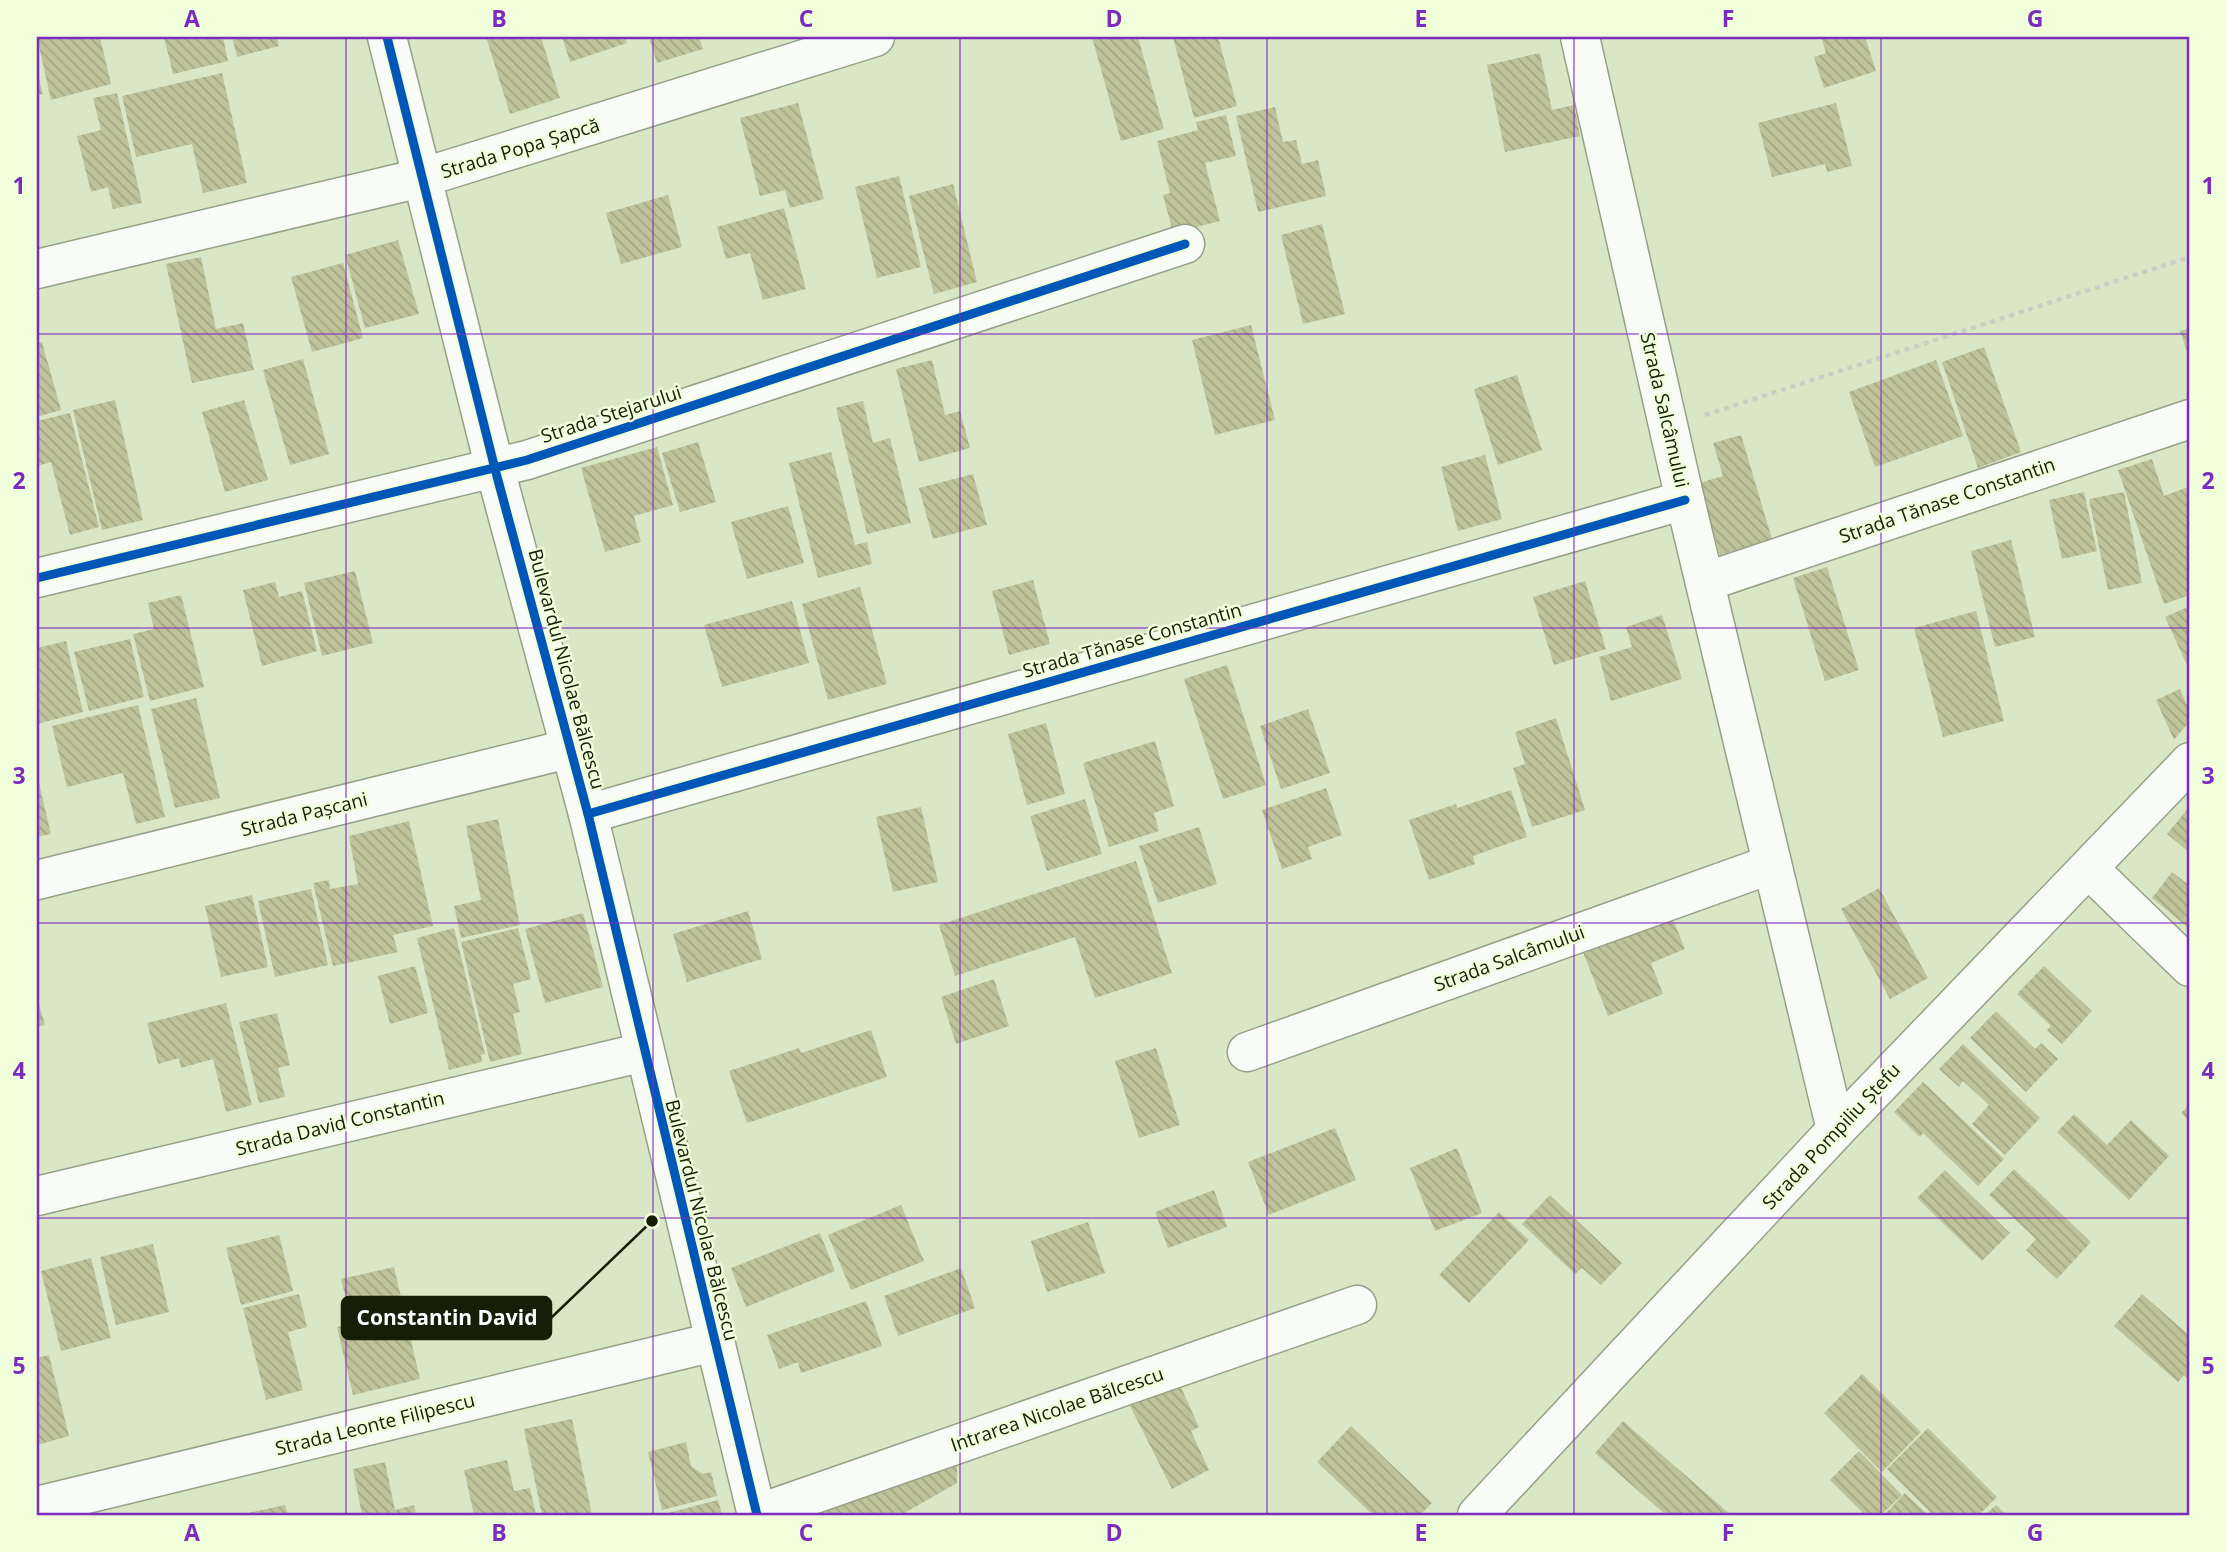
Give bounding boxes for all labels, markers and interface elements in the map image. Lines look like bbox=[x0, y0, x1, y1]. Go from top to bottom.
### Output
text: A bbox=[184, 2, 200, 34]
text: B bbox=[491, 2, 507, 34]
text: C bbox=[799, 2, 813, 34]
text: D bbox=[1105, 2, 1123, 34]
text: E bbox=[1415, 2, 1427, 34]
text: F bbox=[1722, 2, 1734, 34]
text: G bbox=[2027, 2, 2043, 34]
street label: Strada Popa Șapcă bbox=[437, 111, 603, 185]
text: 1 bbox=[12, 169, 26, 201]
text: 1 bbox=[2201, 169, 2215, 201]
street label: Strada Salcâmului bbox=[1634, 330, 1696, 490]
street label: Strada Stejarului bbox=[537, 379, 685, 449]
street label: Strada Tănase Constantin bbox=[1836, 451, 2058, 549]
text: 2 bbox=[12, 464, 26, 496]
text: 2 bbox=[2201, 464, 2215, 496]
street label: Bulevardul Nicolae Bălcescu bbox=[522, 546, 612, 792]
street label: Strada Tănase Constantin bbox=[1019, 596, 1245, 684]
text: 3 bbox=[12, 759, 26, 791]
text: 3 bbox=[2201, 759, 2215, 791]
street label: Strada Pașcani bbox=[238, 786, 370, 842]
street label: Strada Salcâmului bbox=[1430, 919, 1588, 997]
text: 4 bbox=[12, 1054, 26, 1086]
text: 4 bbox=[2201, 1054, 2215, 1086]
street label: Strada Pompiliu Ștefu bbox=[1756, 1057, 1906, 1215]
street label: Strada David Constantin bbox=[233, 1084, 447, 1162]
street label: Bulevardul Nicolae Bălcescu bbox=[659, 1097, 745, 1343]
callout: Constantin David bbox=[342, 1297, 551, 1339]
text: Constantin David bbox=[357, 1303, 537, 1331]
text: 5 bbox=[12, 1349, 26, 1381]
text: 5 bbox=[2201, 1349, 2215, 1381]
street label: Intrarea Nicolae Bălcescu bbox=[947, 1360, 1167, 1458]
street label: Strada Leonte Filipescu bbox=[272, 1387, 478, 1461]
text: A bbox=[184, 1516, 200, 1548]
text: B bbox=[491, 1516, 507, 1548]
text: C bbox=[799, 1516, 813, 1548]
text: D bbox=[1105, 1516, 1123, 1548]
text: E bbox=[1415, 1516, 1427, 1548]
text: F bbox=[1722, 1516, 1734, 1548]
text: G bbox=[2027, 1516, 2043, 1548]

